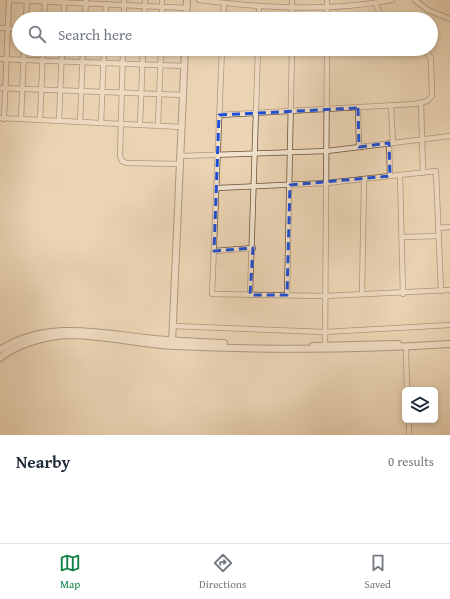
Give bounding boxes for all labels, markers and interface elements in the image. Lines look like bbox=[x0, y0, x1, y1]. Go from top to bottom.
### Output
search box bbox=[12, 12, 438, 56]
icon: search bbox=[26, 23, 48, 45]
text: Search here bbox=[58, 24, 132, 45]
map controls bbox=[402, 387, 438, 423]
button: layers bbox=[402, 387, 438, 423]
text: Nearby bbox=[16, 449, 70, 474]
text: 0 results bbox=[388, 452, 434, 471]
tab: Map bbox=[59, 552, 81, 592]
tab: Directions bbox=[199, 552, 246, 592]
tab: Saved bbox=[364, 552, 391, 592]

